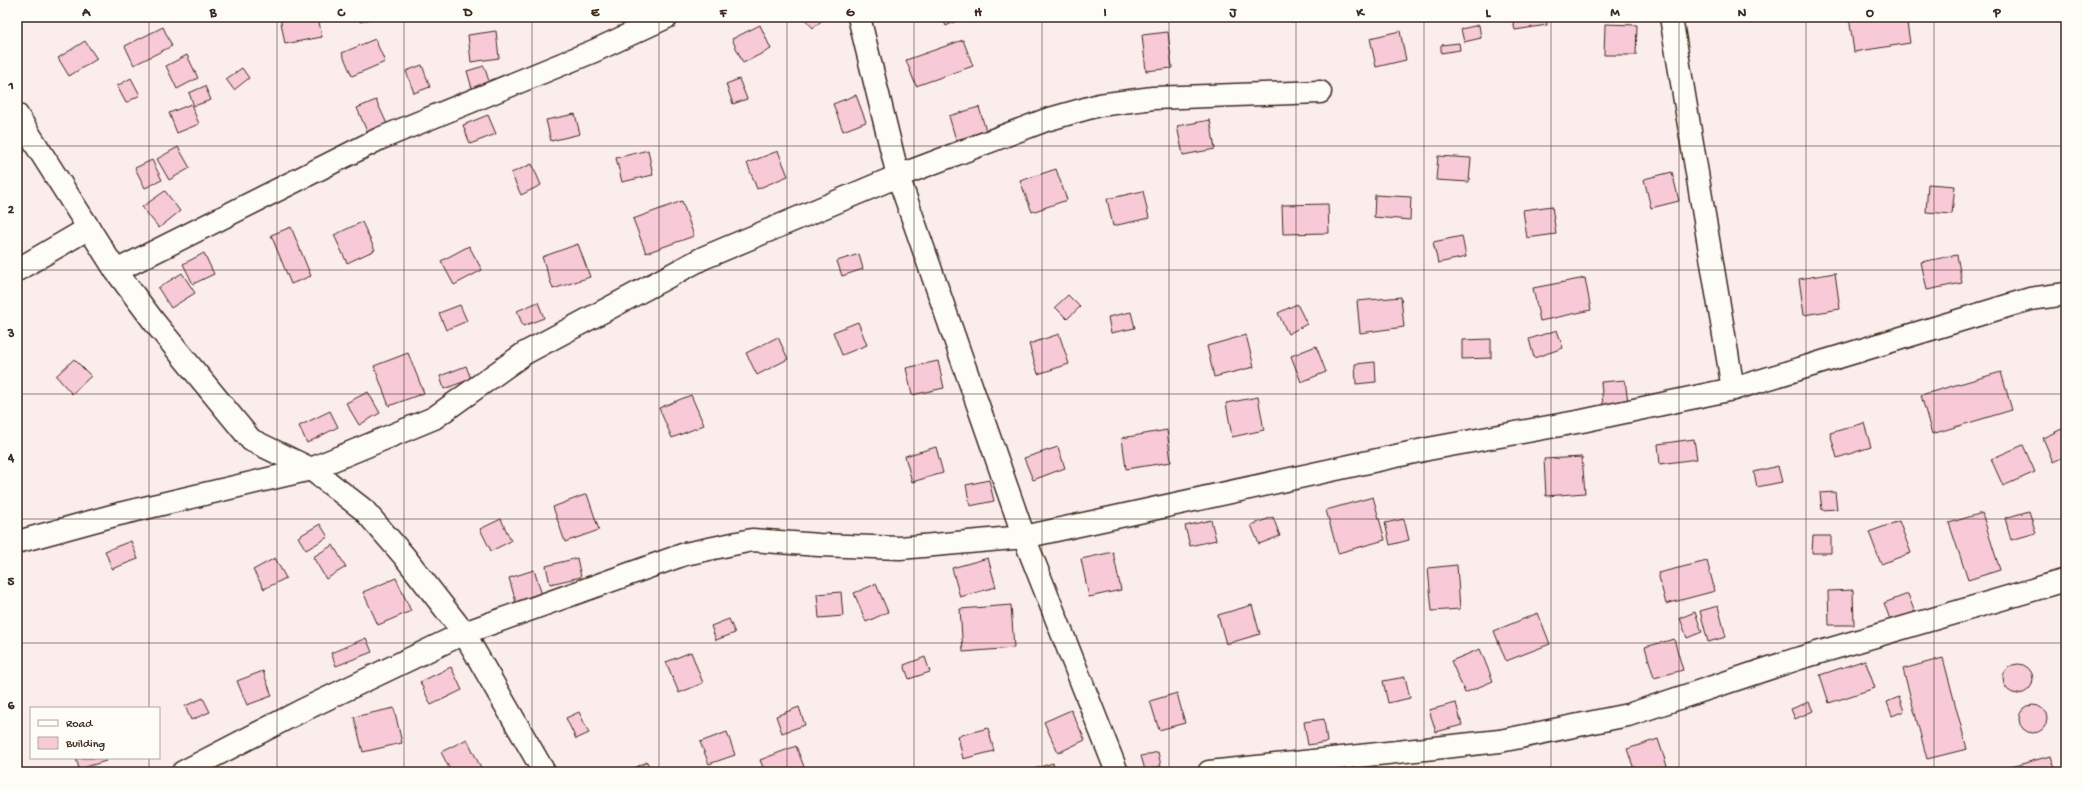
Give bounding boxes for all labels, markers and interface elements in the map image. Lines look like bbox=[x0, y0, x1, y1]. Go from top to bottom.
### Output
text: A bbox=[81, 6, 91, 21]
text: B bbox=[209, 6, 218, 21]
text: C bbox=[336, 6, 346, 21]
text: D bbox=[463, 6, 473, 21]
text: E bbox=[591, 6, 600, 21]
text: F bbox=[719, 6, 728, 21]
text: G bbox=[846, 6, 855, 21]
text: H bbox=[974, 6, 982, 21]
text: I bbox=[1103, 6, 1107, 21]
text: J bbox=[1229, 6, 1238, 21]
text: K bbox=[1355, 6, 1365, 21]
text: L bbox=[1486, 6, 1492, 21]
text: M bbox=[1610, 6, 1620, 21]
text: N bbox=[1738, 6, 1747, 21]
text: O bbox=[1866, 6, 1874, 21]
text: P bbox=[1992, 6, 2001, 21]
text: 1 bbox=[7, 79, 14, 94]
text: 2 bbox=[8, 203, 15, 218]
text: 3 bbox=[7, 327, 15, 342]
text: 4 bbox=[7, 451, 15, 466]
text: 5 bbox=[8, 575, 15, 590]
text: 6 bbox=[8, 699, 15, 714]
legend bbox=[30, 707, 160, 759]
text: Road bbox=[66, 718, 93, 732]
text: Building bbox=[65, 738, 105, 752]

